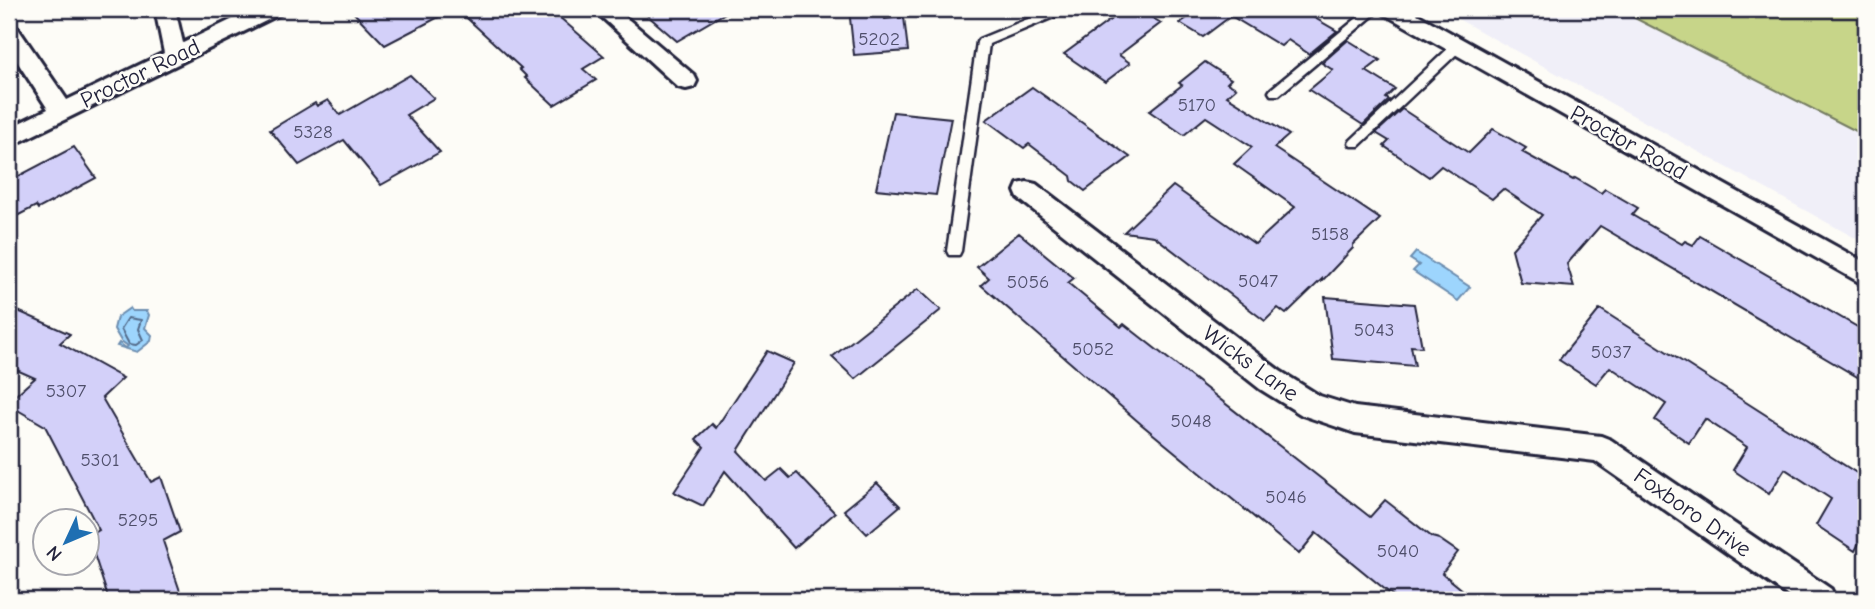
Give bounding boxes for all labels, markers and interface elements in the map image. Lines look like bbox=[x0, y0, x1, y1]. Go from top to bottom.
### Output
house number: 5202 bbox=[858, 28, 900, 50]
street label: Proctor Road bbox=[76, 33, 204, 114]
house number: 5170 bbox=[1178, 94, 1216, 116]
street label: Proctor Road bbox=[1566, 99, 1692, 186]
house number: 5328 bbox=[293, 121, 333, 143]
house number: 5158 bbox=[1311, 223, 1349, 245]
house number: 5047 bbox=[1238, 270, 1278, 292]
house number: 5056 bbox=[1007, 271, 1049, 293]
house number: 5043 bbox=[1354, 319, 1394, 341]
street label: Wicks Lane bbox=[1198, 320, 1304, 407]
house number: 5052 bbox=[1072, 338, 1114, 360]
house number: 5037 bbox=[1591, 341, 1631, 363]
house number: 5307 bbox=[46, 380, 86, 402]
house number: 5048 bbox=[1171, 410, 1211, 432]
house number: 5301 bbox=[80, 449, 120, 471]
street label: Foxboro Drive bbox=[1629, 462, 1757, 563]
house number: 5046 bbox=[1265, 486, 1307, 508]
north arrow bbox=[32, 508, 102, 578]
house number: 5295 bbox=[118, 509, 158, 531]
house number: 5040 bbox=[1377, 540, 1419, 562]
text: N bbox=[42, 541, 67, 565]

